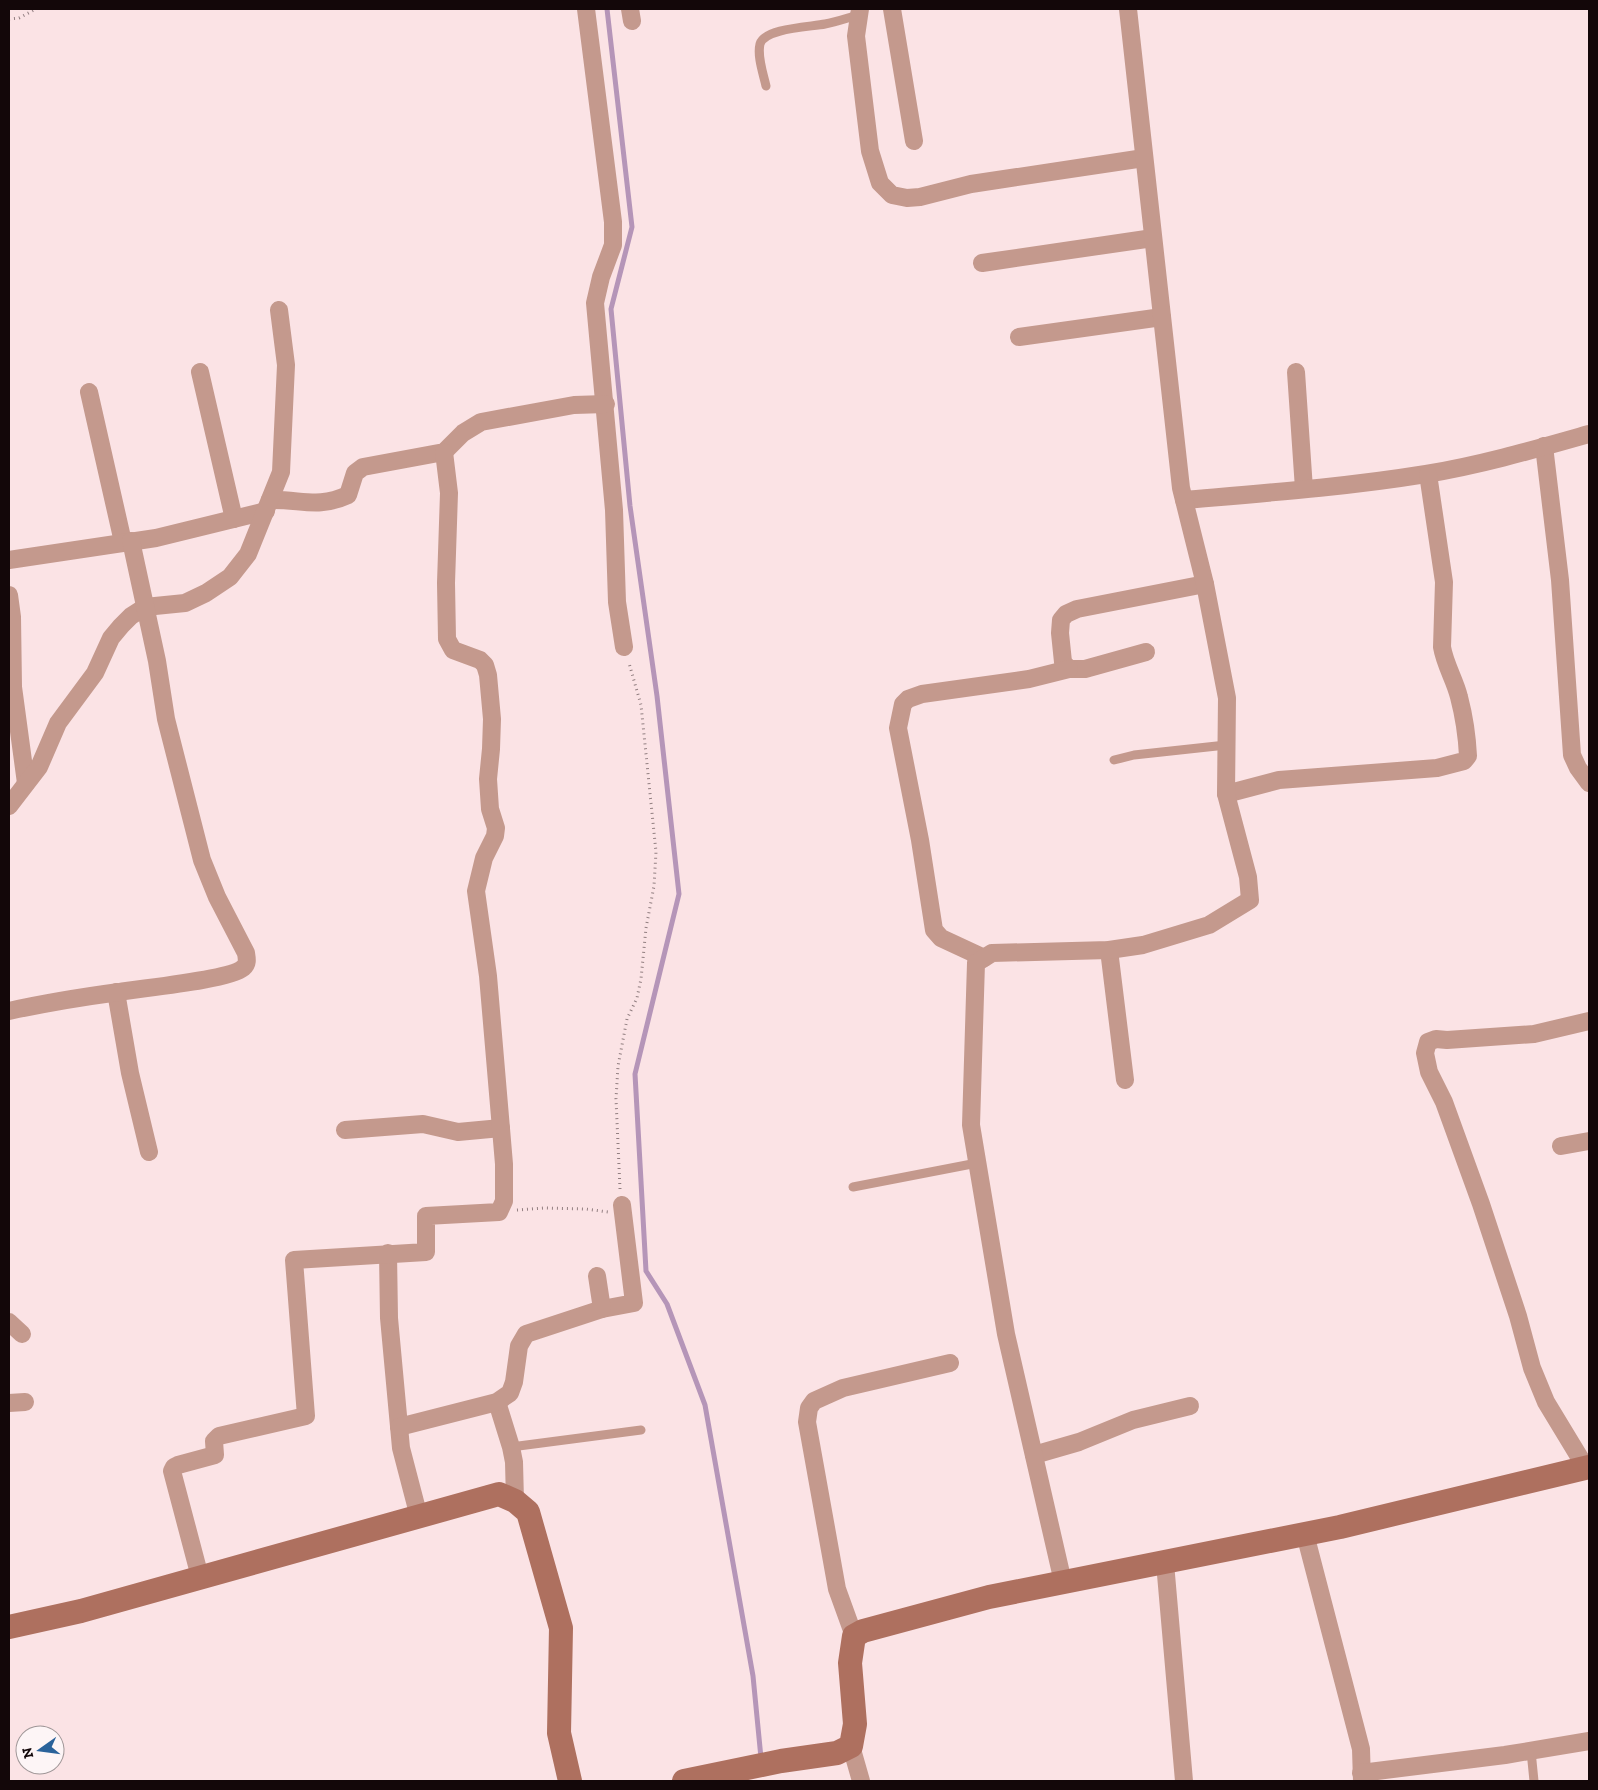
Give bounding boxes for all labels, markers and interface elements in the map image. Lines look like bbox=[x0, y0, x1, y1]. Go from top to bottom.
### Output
north arrow bbox=[15, 1725, 65, 1775]
text: N bbox=[18, 1745, 37, 1760]

